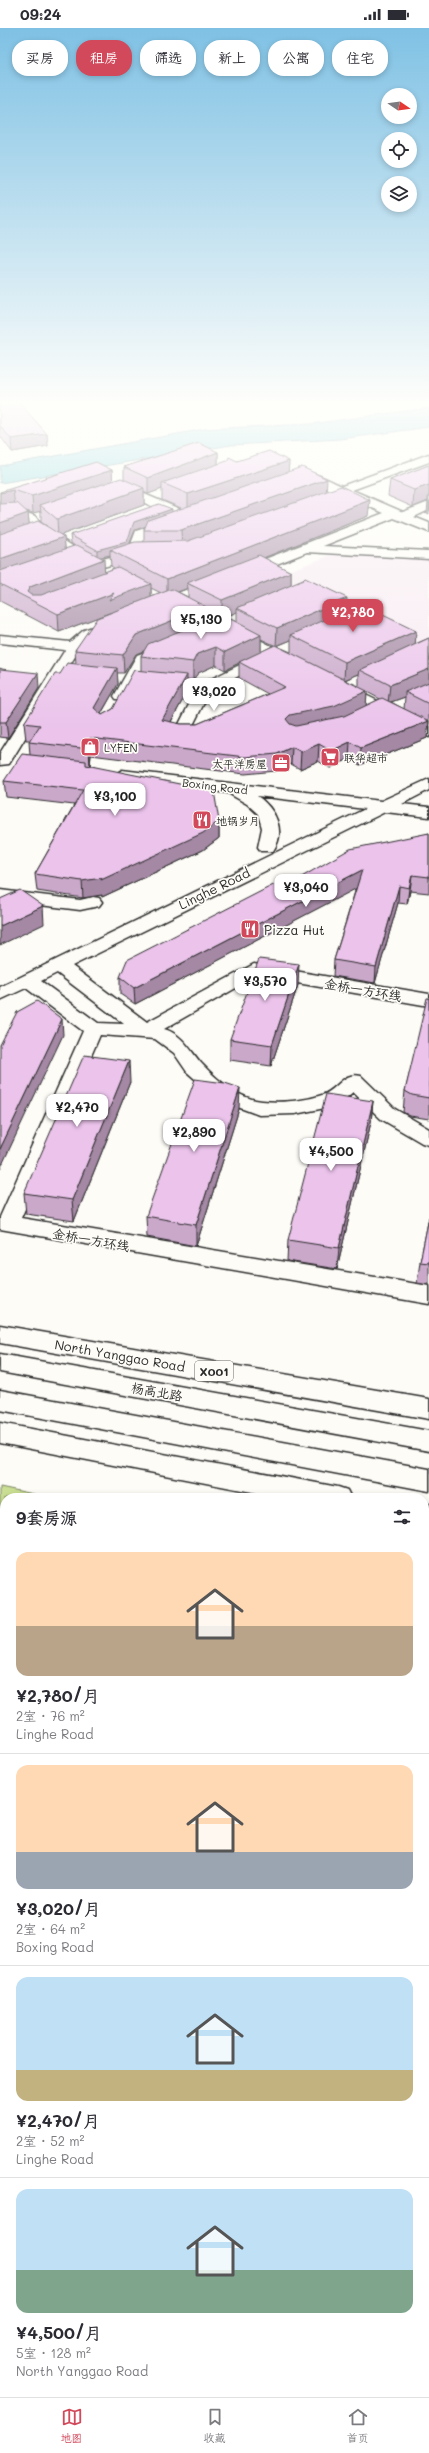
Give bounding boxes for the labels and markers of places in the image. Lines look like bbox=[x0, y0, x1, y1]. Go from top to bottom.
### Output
pin: ¥2,780 bbox=[320, 599, 386, 633]
pin: ¥5,130 bbox=[168, 606, 234, 640]
pin: ¥3,020 bbox=[181, 678, 247, 712]
shop icon: LYFEN bbox=[79, 736, 101, 758]
place label: LYFEN bbox=[104, 740, 138, 755]
supermarket icon: 联华超市 bbox=[319, 746, 341, 768]
place label: 联华超市 bbox=[344, 750, 388, 765]
office icon: 太平洋房屋 bbox=[270, 752, 292, 774]
place label: 太平洋房屋 bbox=[212, 756, 267, 771]
pin: ¥3,100 bbox=[82, 783, 148, 817]
restaurant icon: 地锅岁月 bbox=[191, 809, 213, 831]
place label: 地锅岁月 bbox=[216, 813, 260, 828]
pin: ¥3,040 bbox=[273, 874, 339, 908]
restaurant icon: Pizza Hut bbox=[239, 918, 261, 940]
place label: Pizza Hut bbox=[264, 921, 325, 938]
pin: ¥3,570 bbox=[232, 968, 298, 1002]
pin: ¥2,470 bbox=[44, 1094, 110, 1128]
pin: ¥2,890 bbox=[161, 1119, 227, 1153]
pin: ¥4,500 bbox=[298, 1138, 364, 1172]

